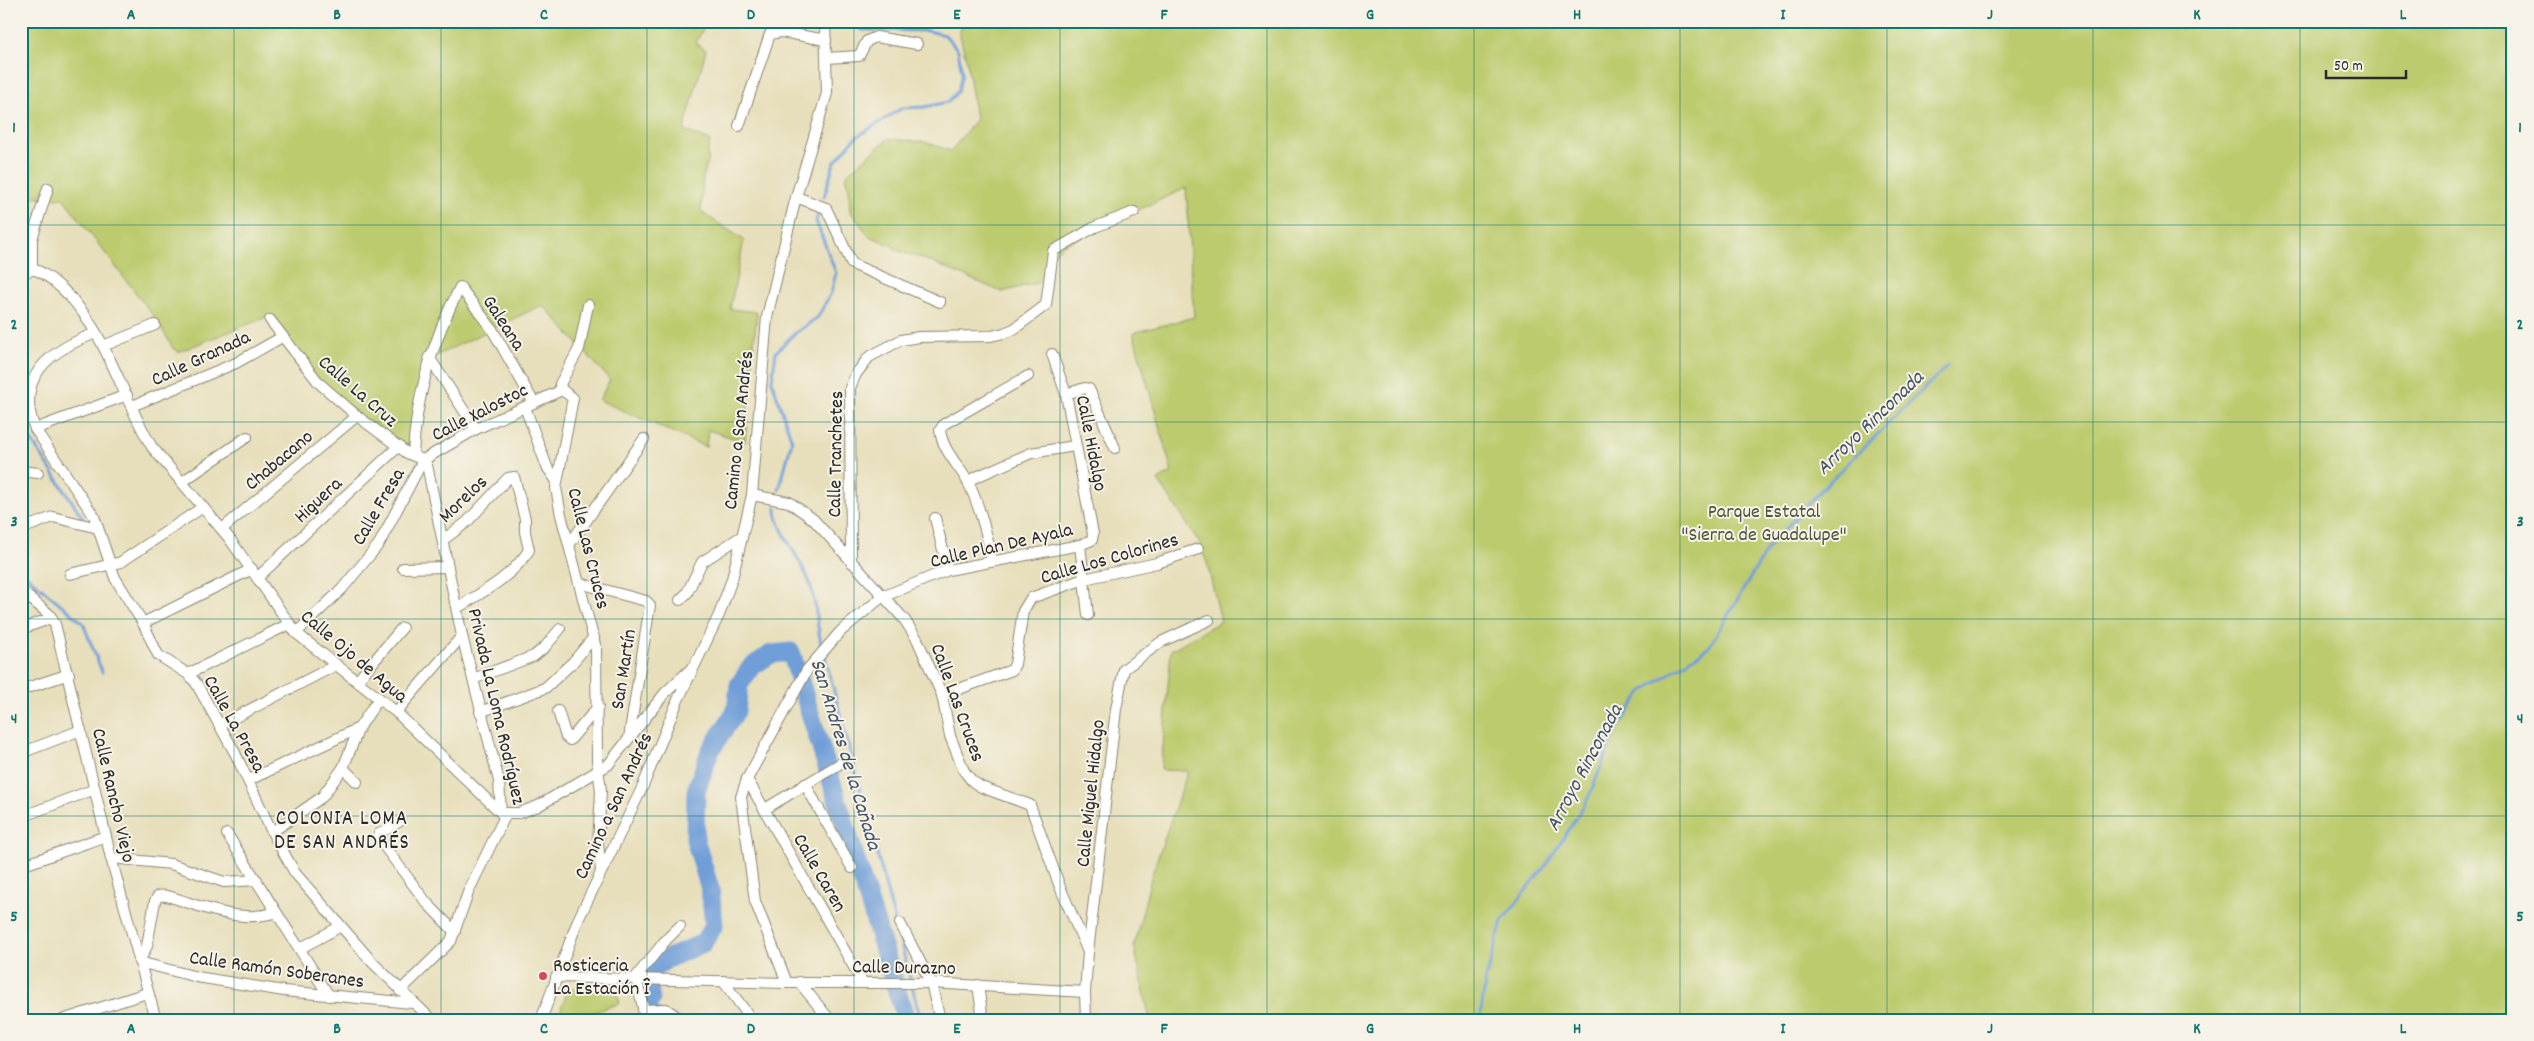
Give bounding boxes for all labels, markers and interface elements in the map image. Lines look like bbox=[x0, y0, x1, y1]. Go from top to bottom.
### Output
text: A bbox=[127, 4, 136, 27]
text: B bbox=[333, 4, 341, 27]
text: C bbox=[540, 4, 548, 27]
text: D bbox=[747, 4, 756, 27]
text: E bbox=[953, 4, 961, 27]
text: F bbox=[1160, 4, 1168, 27]
text: G bbox=[1366, 4, 1374, 27]
text: H bbox=[1573, 4, 1581, 27]
text: I bbox=[1781, 4, 1787, 27]
text: J bbox=[1987, 4, 1993, 27]
text: K bbox=[2193, 4, 2201, 27]
text: L bbox=[2400, 4, 2407, 27]
scale bar bbox=[2326, 48, 2406, 80]
text: 50 m bbox=[2334, 56, 2363, 78]
text: 1 bbox=[12, 117, 16, 140]
text: 1 bbox=[2518, 117, 2522, 140]
street label: Galeana bbox=[474, 290, 531, 357]
text: 2 bbox=[11, 314, 18, 337]
text: 2 bbox=[2517, 314, 2524, 337]
street label: Calle Granada bbox=[147, 324, 256, 395]
street label: Calle La Cruz bbox=[311, 350, 403, 435]
street label: Camino a San Andrés bbox=[718, 350, 762, 511]
water label: Arroyo Rinconada bbox=[1810, 364, 1933, 484]
street label: Calle Xalostoc bbox=[427, 377, 533, 450]
street label: Calle Tranchetes bbox=[822, 390, 852, 518]
street label: Calle Hidalgo bbox=[1067, 393, 1113, 494]
street label: Chabacano bbox=[240, 424, 320, 498]
street label: Calle Fresa bbox=[346, 463, 413, 551]
street label: Morelos bbox=[433, 470, 495, 531]
street label: Higuera bbox=[289, 471, 350, 531]
street label: Calle Las Cruces bbox=[559, 485, 616, 612]
park label: Parque Estatal "Sierra de Guadalupe" bbox=[1681, 499, 1847, 550]
text: 3 bbox=[10, 511, 18, 534]
text: 3 bbox=[2516, 511, 2524, 534]
street label: Calle Plan De Ayala bbox=[928, 517, 1076, 577]
street label: Calle Los Colorines bbox=[1038, 527, 1182, 593]
street label: Calle Ojo de Agua bbox=[293, 604, 413, 711]
street label: Privada La Loma Rodríguez bbox=[459, 606, 531, 808]
street label: San Martín bbox=[605, 627, 645, 712]
street label: Calle Las Cruces bbox=[922, 640, 991, 766]
water label: San Andres de la Cañada bbox=[801, 656, 888, 855]
street label: Calle La Presa bbox=[195, 671, 272, 779]
water label: Arroyo Rinconada bbox=[1540, 699, 1632, 837]
text: 4 bbox=[11, 708, 17, 731]
text: 4 bbox=[2517, 708, 2523, 731]
street label: Calle Miguel Hidalgo bbox=[1070, 718, 1114, 868]
street label: Calle Rancho Viejo bbox=[83, 726, 141, 866]
street label: Camino a San Andrés bbox=[568, 728, 661, 884]
district label: COLONIA LOMA DE SAN ANDRÉS bbox=[274, 805, 410, 859]
street label: Calle Caren bbox=[785, 829, 852, 918]
text: 5 bbox=[10, 906, 18, 929]
text: 5 bbox=[2516, 906, 2524, 929]
street label: Calle Ramón Soberanes bbox=[187, 945, 366, 997]
place label: Rosticeria La Estación Î bbox=[553, 953, 651, 1004]
street label: Calle Durazno bbox=[852, 954, 956, 984]
marker: Rosticeria La Estación Î bbox=[537, 970, 549, 982]
text: A bbox=[127, 1018, 136, 1041]
text: B bbox=[333, 1018, 341, 1041]
text: C bbox=[540, 1018, 548, 1041]
text: D bbox=[747, 1018, 756, 1041]
text: E bbox=[953, 1018, 961, 1041]
text: F bbox=[1160, 1018, 1168, 1041]
text: G bbox=[1366, 1018, 1374, 1041]
text: H bbox=[1573, 1018, 1581, 1041]
text: I bbox=[1781, 1018, 1787, 1041]
text: J bbox=[1987, 1018, 1993, 1041]
text: K bbox=[2193, 1018, 2201, 1041]
text: L bbox=[2400, 1018, 2407, 1041]

